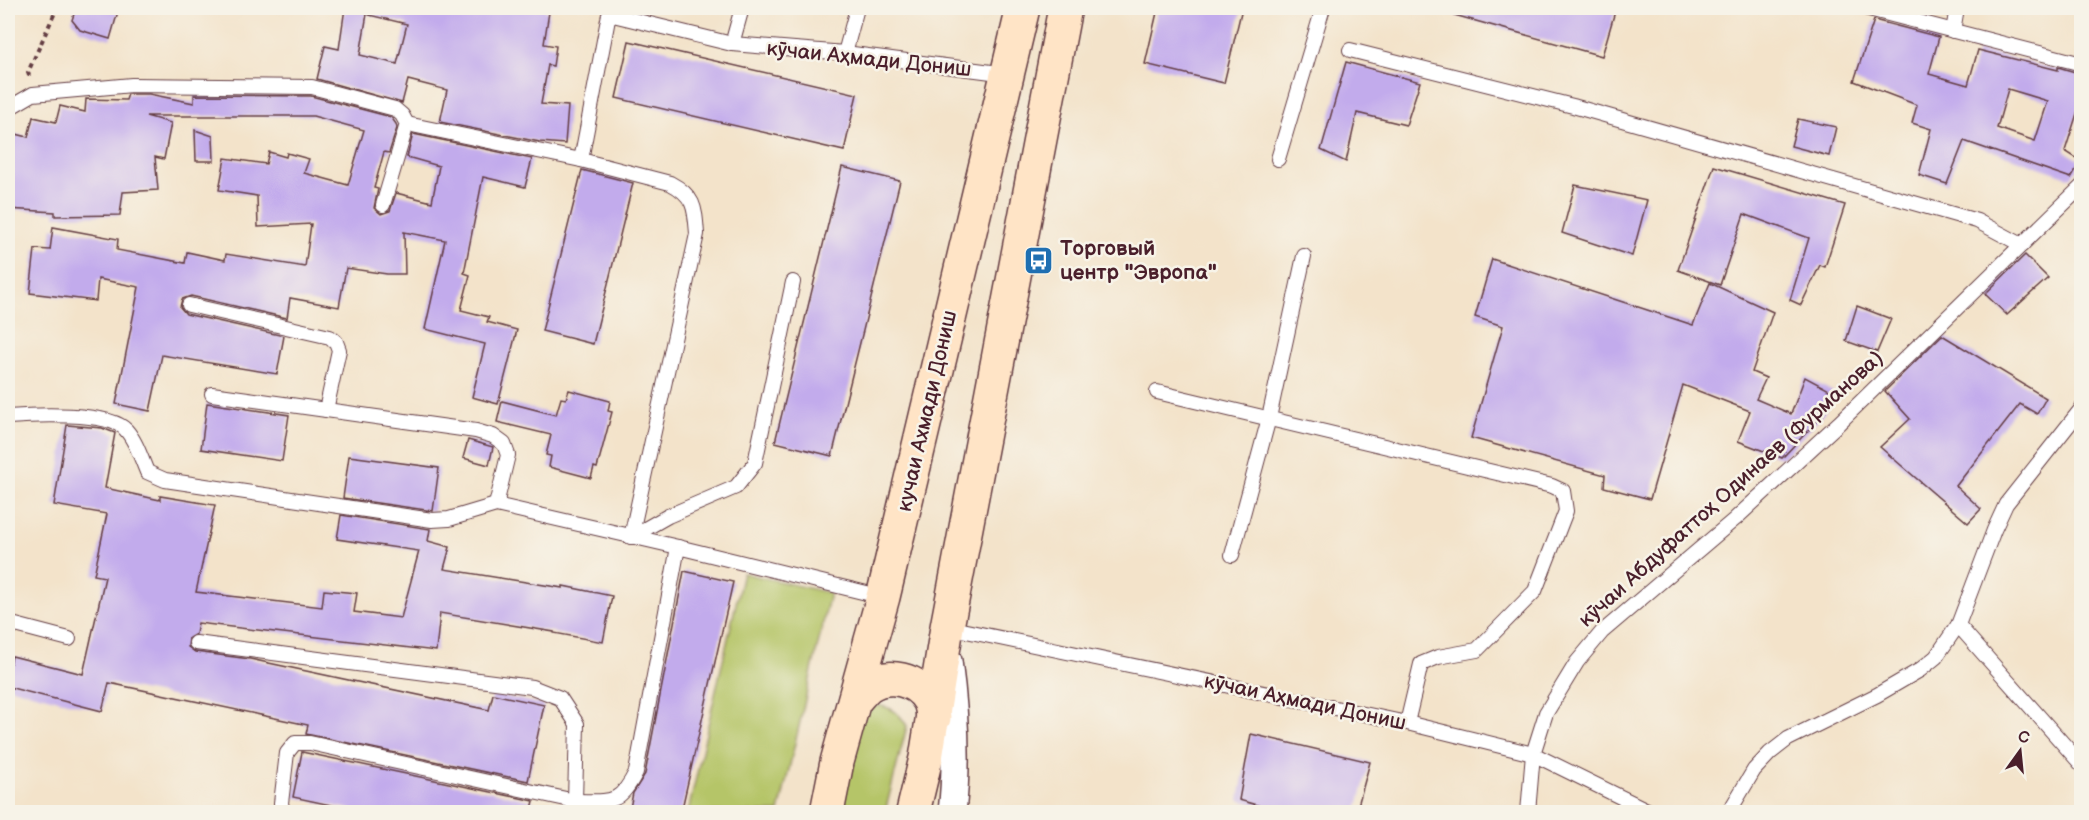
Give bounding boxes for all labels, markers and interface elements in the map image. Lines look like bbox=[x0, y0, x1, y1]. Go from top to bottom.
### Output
street label: кӯчаи Аҳмади Дониш bbox=[765, 36, 973, 82]
place label: Торговый центр "Эвропа" bbox=[1060, 236, 1217, 285]
bus stop icon: Торговый центр "Эвропа" bbox=[1023, 244, 1055, 276]
street label: кучаи Ахмади Дониш bbox=[892, 308, 962, 514]
street label: кӯчаи Абдуфаттоҳ Одинаев (Фурманова) bbox=[1574, 346, 1888, 632]
street label: кӯчаи Аҳмади Дониш bbox=[1202, 668, 1408, 736]
north arrow bbox=[1990, 721, 2050, 781]
text: С bbox=[2016, 727, 2031, 749]

